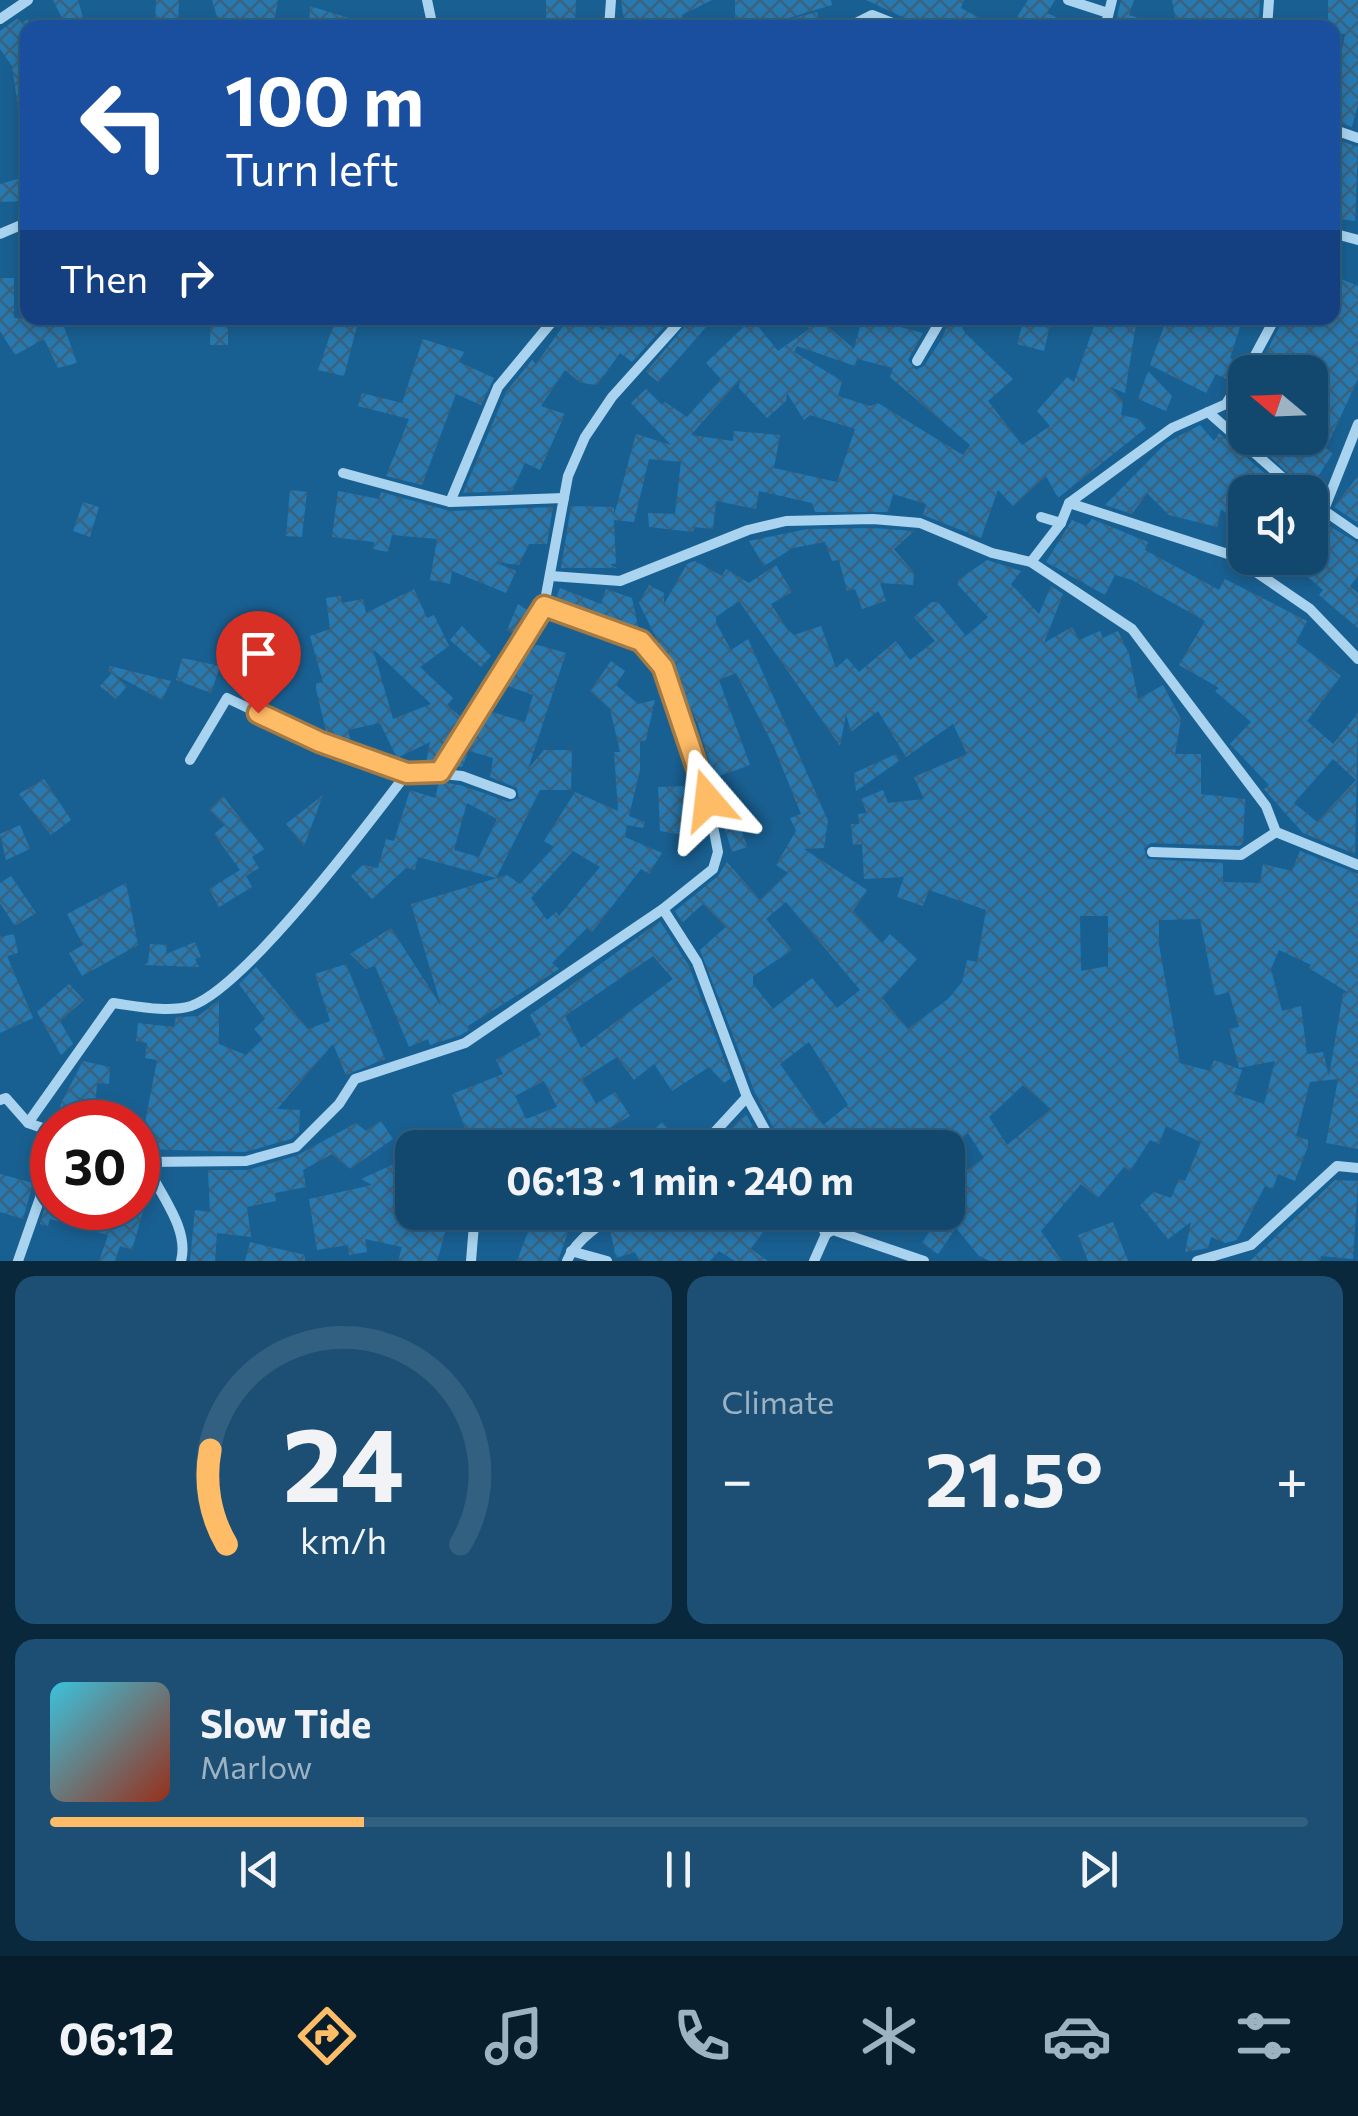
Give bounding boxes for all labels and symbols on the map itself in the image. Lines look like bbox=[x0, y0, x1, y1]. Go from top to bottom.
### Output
north arrow bbox=[1228, 355, 1328, 455]
pin bbox=[216, 611, 301, 714]
position arrow bbox=[656, 748, 760, 852]
speed limit sign: 30 bbox=[30, 1100, 160, 1230]

